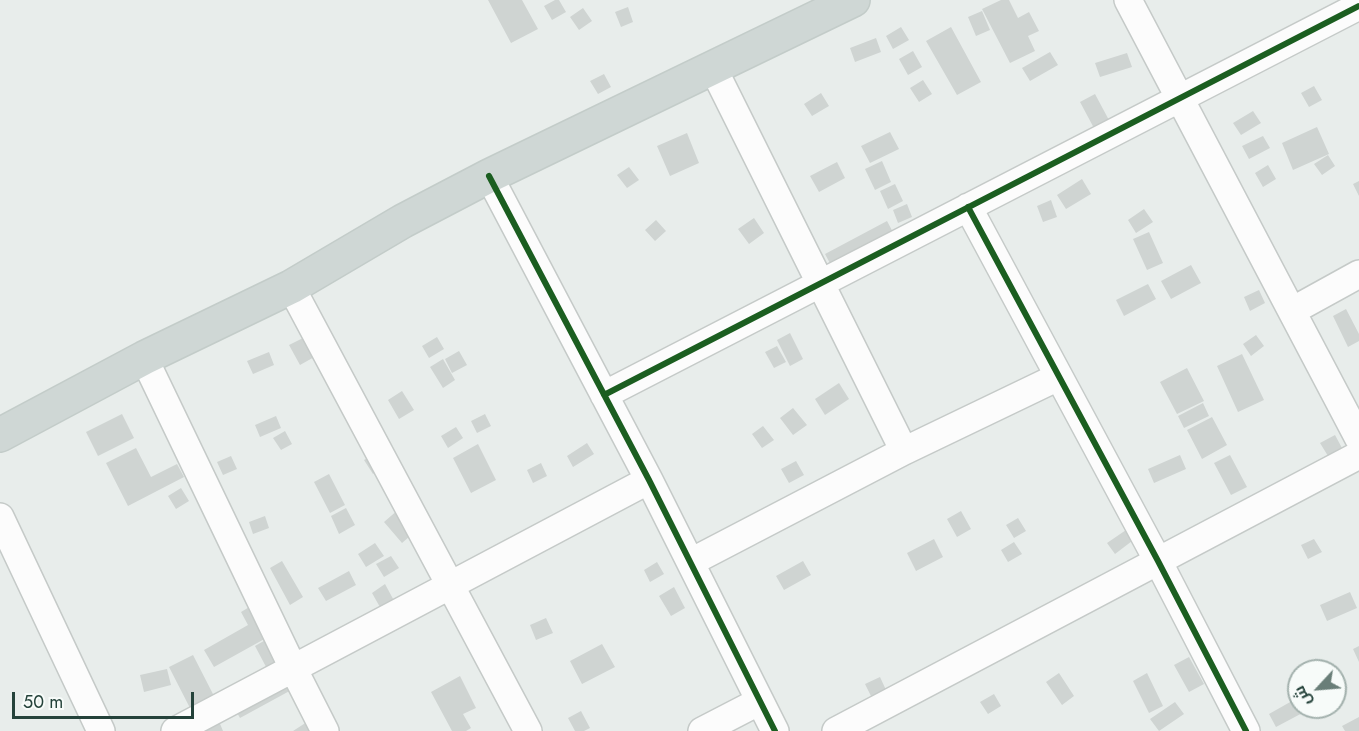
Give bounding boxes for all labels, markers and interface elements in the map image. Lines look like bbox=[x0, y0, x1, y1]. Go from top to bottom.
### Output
north arrow bbox=[1287, 659, 1347, 719]
scale bar bbox=[15, 680, 196, 718]
text: ش bbox=[1287, 682, 1317, 711]
text: 50 m bbox=[23, 689, 63, 715]

